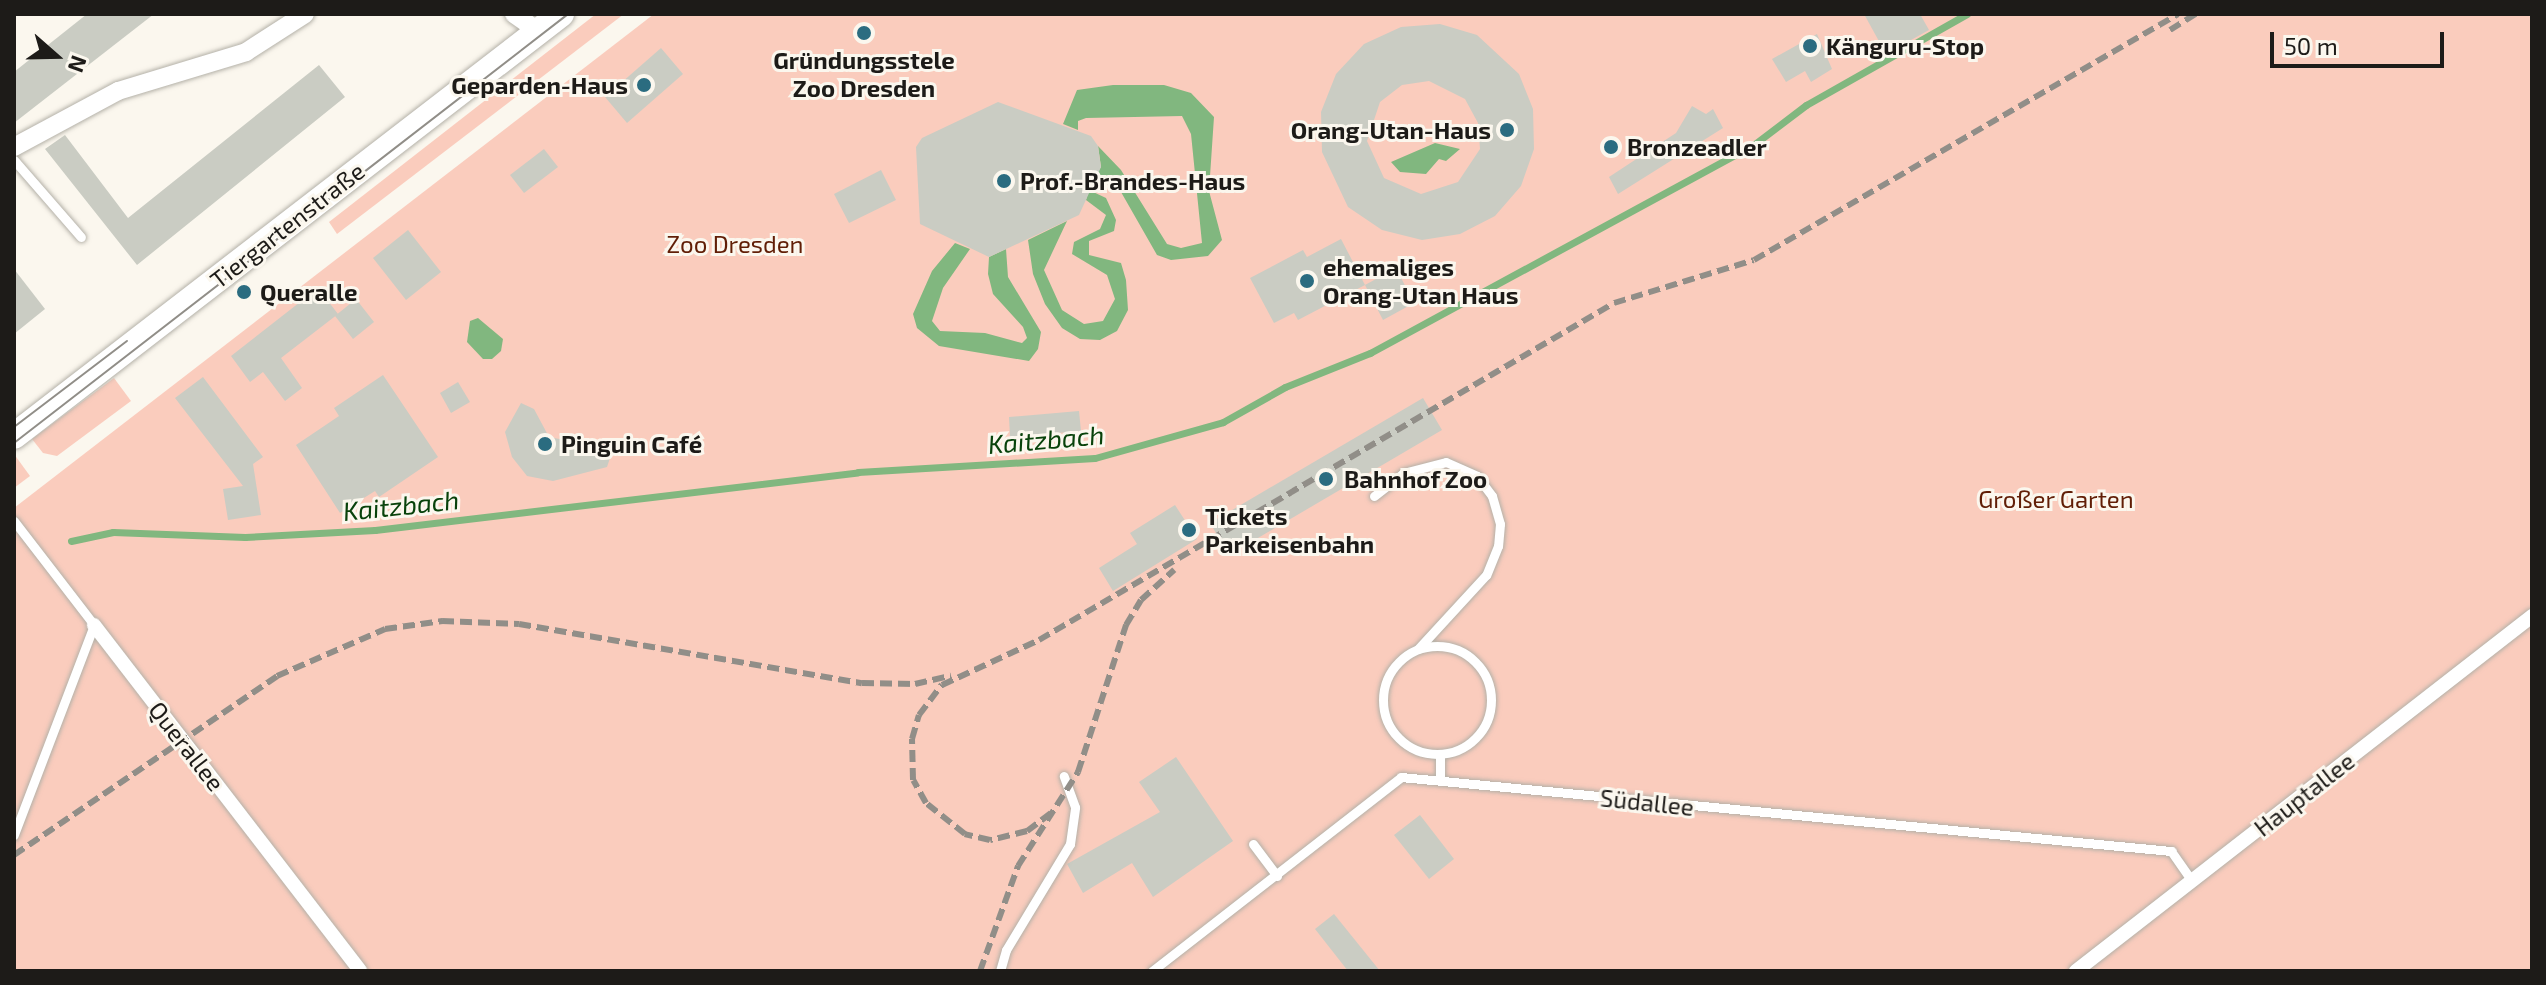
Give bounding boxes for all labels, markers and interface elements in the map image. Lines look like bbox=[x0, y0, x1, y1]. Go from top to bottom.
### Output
north arrow bbox=[16, 16, 96, 96]
scale bar bbox=[2274, 16, 2448, 66]
marker: Gründungsstele Zoo Dresden bbox=[855, 24, 873, 42]
text: 50 m bbox=[2284, 31, 2338, 60]
place label: Känguru-Stop bbox=[1826, 32, 1984, 60]
marker: Känguru-Stop bbox=[1801, 37, 1819, 55]
place label: Gründungsstele Zoo Dresden bbox=[773, 46, 955, 102]
text: N bbox=[64, 52, 93, 76]
place label: Geparden-Haus bbox=[451, 71, 628, 99]
marker: Geparden-Haus bbox=[635, 76, 653, 94]
place label: Orang-Utan-Haus bbox=[1291, 116, 1491, 144]
marker: Orang-Utan-Haus bbox=[1498, 121, 1516, 139]
place label: Bronzeadler bbox=[1627, 133, 1767, 161]
marker: Bronzeadler bbox=[1602, 138, 1620, 156]
street label: Tiergartenstraße bbox=[204, 156, 370, 294]
place label: Prof.-Brandes-Haus bbox=[1020, 167, 1245, 195]
marker: Prof.-Brandes-Haus bbox=[995, 172, 1013, 190]
park label: Zoo Dresden bbox=[666, 230, 804, 258]
place label: ehemaliges Orang-Utan Haus bbox=[1323, 253, 1519, 309]
marker: ehemaliges Orang-Utan Haus bbox=[1298, 272, 1316, 290]
place label: Queralle bbox=[260, 278, 357, 306]
marker: Queralle bbox=[235, 283, 253, 301]
water label: Kaitzbach bbox=[987, 418, 1105, 460]
place label: Pinguin Café bbox=[561, 430, 702, 458]
marker: Pinguin Café bbox=[536, 435, 554, 453]
place label: Bahnhof Zoo bbox=[1344, 465, 1488, 493]
marker: Bahnhof Zoo bbox=[1315, 468, 1337, 490]
water label: Kaitzbach bbox=[341, 483, 461, 527]
park label: Großer Garten bbox=[1978, 485, 2134, 513]
place label: Tickets Parkeisenbahn bbox=[1205, 502, 1374, 558]
marker: Tickets Parkeisenbahn bbox=[1180, 521, 1198, 539]
street label: Querallee bbox=[143, 696, 231, 796]
street label: Hauptallee bbox=[2248, 746, 2360, 842]
street label: Südallee bbox=[1599, 783, 1695, 821]

